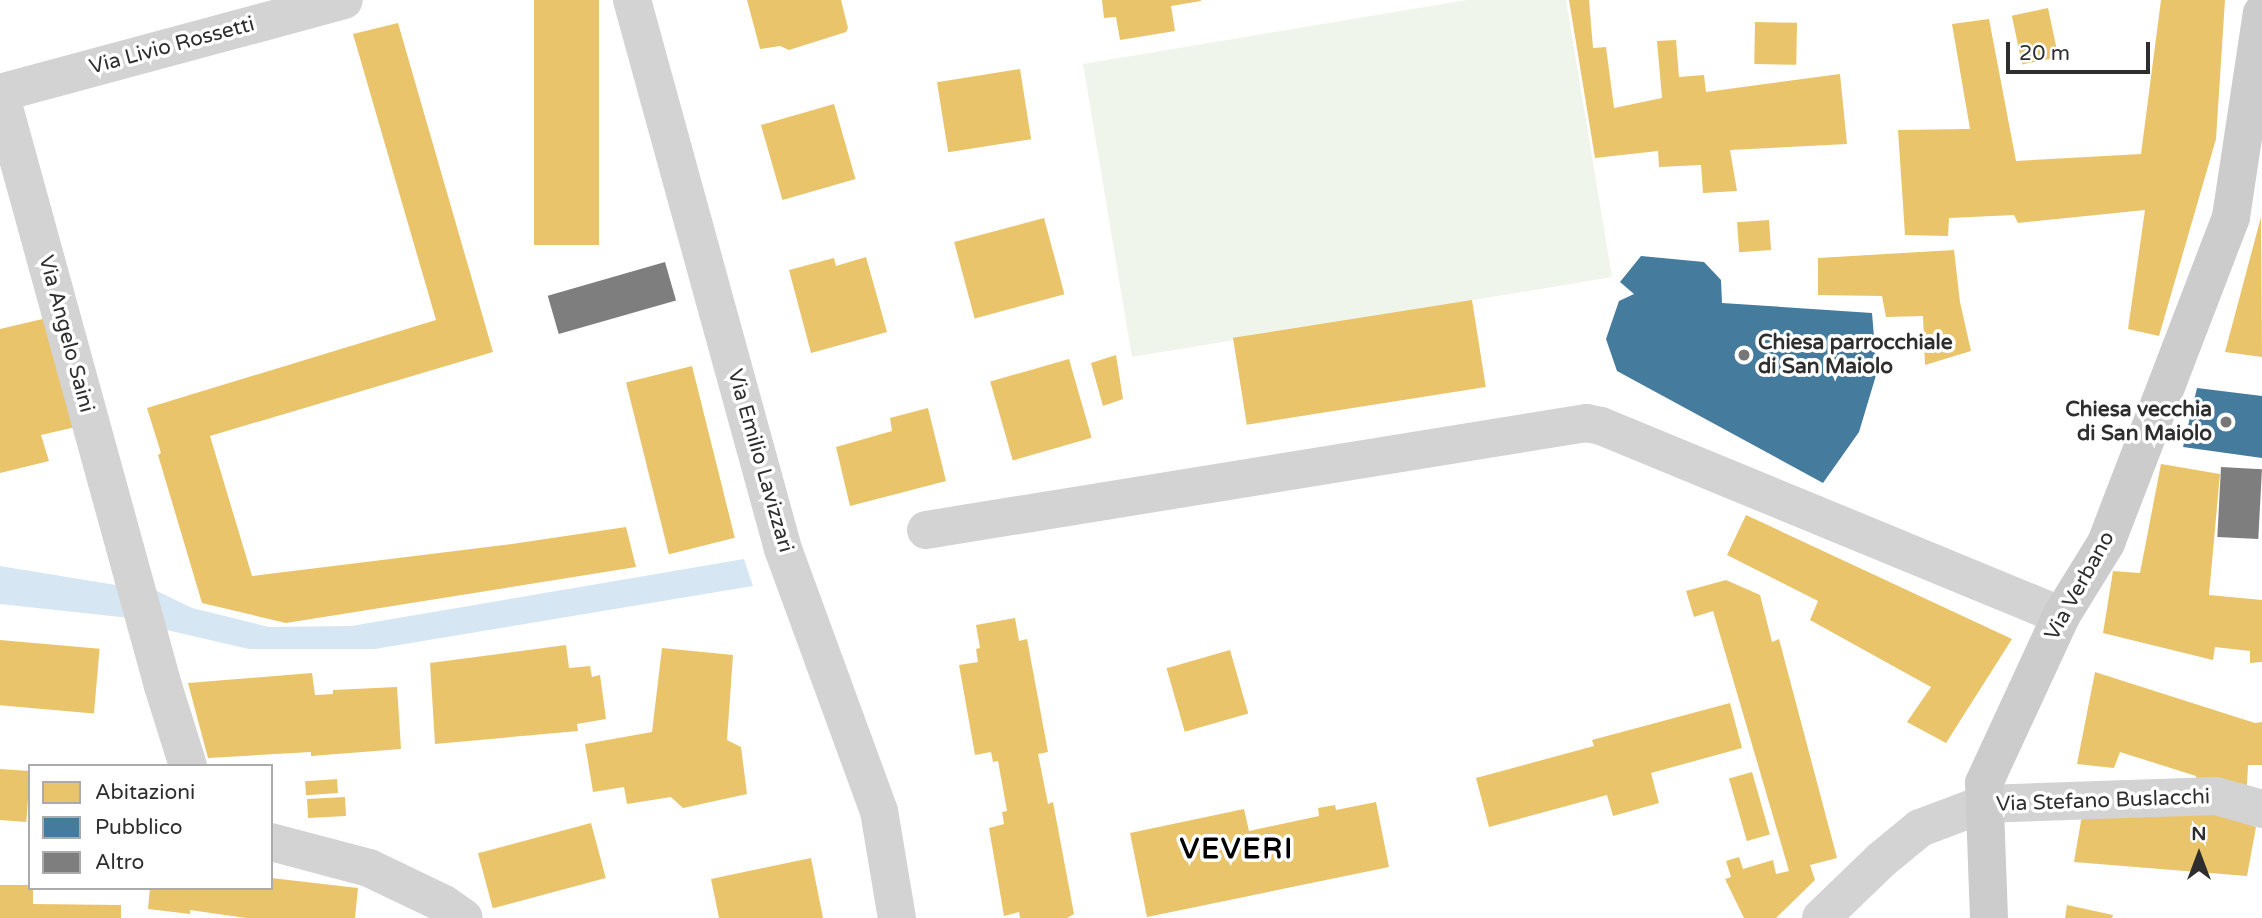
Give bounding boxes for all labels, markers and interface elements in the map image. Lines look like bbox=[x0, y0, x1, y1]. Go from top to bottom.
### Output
street label: Via Livio Rossetti bbox=[87, 12, 257, 80]
scale bar bbox=[2010, 28, 2154, 72]
text: 20 m bbox=[2019, 41, 2070, 66]
street label: Via Angelo Saini bbox=[33, 253, 99, 415]
place label: Chiesa parrocchiale di San Maiolo bbox=[1758, 330, 1953, 380]
marker: Chiesa parrocchiale di San Maiolo bbox=[1736, 347, 1752, 363]
street label: Via Emilio Lavizzari bbox=[722, 367, 798, 555]
place label: Chiesa vecchia di San Maiolo bbox=[2065, 397, 2212, 447]
marker: Chiesa vecchia di San Maiolo bbox=[2218, 414, 2234, 430]
street label: Via Verbano bbox=[2040, 527, 2120, 645]
legend bbox=[28, 764, 273, 890]
text: Abitazioni bbox=[95, 780, 195, 805]
street label: Via Stefano Buslacchi bbox=[1996, 785, 2210, 817]
text: Pubblico bbox=[95, 815, 183, 840]
north arrow bbox=[2164, 820, 2234, 890]
text: N bbox=[2191, 823, 2207, 845]
district label: VEVERI bbox=[1180, 832, 1294, 866]
text: Altro bbox=[95, 850, 144, 875]

